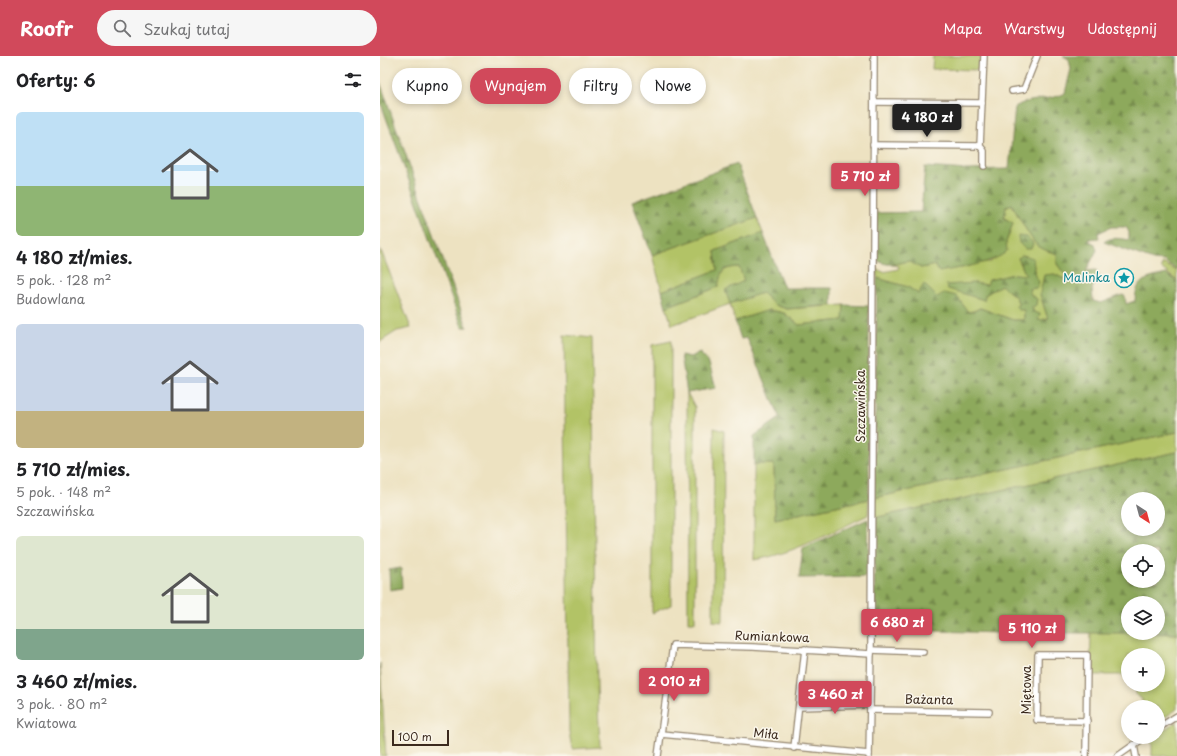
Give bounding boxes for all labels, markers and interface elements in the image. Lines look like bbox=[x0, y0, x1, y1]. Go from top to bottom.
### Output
search box bbox=[97, 10, 377, 46]
text: Roofr bbox=[20, 14, 73, 42]
icon: search bbox=[111, 17, 133, 39]
text: Szukaj tutaj bbox=[143, 17, 230, 40]
text: Mapa bbox=[944, 18, 982, 39]
text: Warstwy bbox=[1004, 18, 1065, 39]
text: Udostępnij bbox=[1087, 18, 1157, 39]
text: Oferty: 6 bbox=[16, 67, 95, 93]
chip: Kupno bbox=[392, 68, 462, 104]
chip: Wynajem bbox=[470, 68, 561, 104]
chip: Filtry bbox=[569, 68, 632, 104]
chip: Nowe bbox=[640, 68, 706, 104]
icon: filters bbox=[342, 69, 364, 91]
pin: 4 180 zł bbox=[886, 104, 968, 138]
text: 4 180 zł bbox=[901, 107, 953, 126]
icon: home bbox=[154, 138, 226, 210]
pin: 5 710 zł bbox=[824, 163, 906, 197]
text: 5 710 zł bbox=[840, 166, 890, 185]
text: 4 180 zł/mies. bbox=[16, 244, 132, 270]
place icon: Malinka bbox=[1113, 267, 1135, 289]
place label: Malinka bbox=[1063, 268, 1111, 286]
text: 5 pok. · 128 m² bbox=[16, 270, 112, 289]
text: Budowlana bbox=[16, 289, 85, 308]
icon: home bbox=[154, 350, 226, 422]
street label: Szczawińska bbox=[851, 369, 869, 442]
text: 5 710 zł/mies. bbox=[16, 456, 130, 482]
text: 5 pok. · 148 m² bbox=[16, 482, 111, 501]
north arrow bbox=[1121, 492, 1165, 536]
map controls bbox=[1121, 492, 1165, 744]
text: Szczawińska bbox=[16, 501, 94, 520]
button: locate bbox=[1121, 544, 1165, 588]
icon: home bbox=[154, 562, 226, 634]
button: layers bbox=[1121, 596, 1165, 640]
pin: 6 680 zł bbox=[856, 609, 938, 643]
text: 6 680 zł bbox=[870, 612, 924, 631]
pin: 5 110 zł bbox=[991, 615, 1073, 649]
text: 5 110 zł bbox=[1008, 618, 1056, 637]
street label: Rumiankowa bbox=[734, 626, 810, 646]
button: + bbox=[1121, 648, 1165, 692]
street label: Miętowa bbox=[1017, 665, 1035, 715]
text: 3 460 zł/mies. bbox=[16, 668, 137, 694]
pin: 2 010 zł bbox=[633, 668, 715, 702]
text: 2 010 zł bbox=[648, 671, 700, 690]
pin: 3 460 zł bbox=[794, 681, 876, 715]
text: 3 460 zł bbox=[808, 684, 862, 703]
street label: Bażanta bbox=[905, 690, 954, 708]
text: 3 pok. · 80 m² bbox=[16, 694, 107, 713]
button: − bbox=[1121, 700, 1165, 744]
text: Kwiatowa bbox=[16, 713, 77, 732]
street label: Miła bbox=[753, 723, 780, 743]
scale bar bbox=[392, 728, 449, 747]
text: 100 m bbox=[398, 728, 432, 745]

